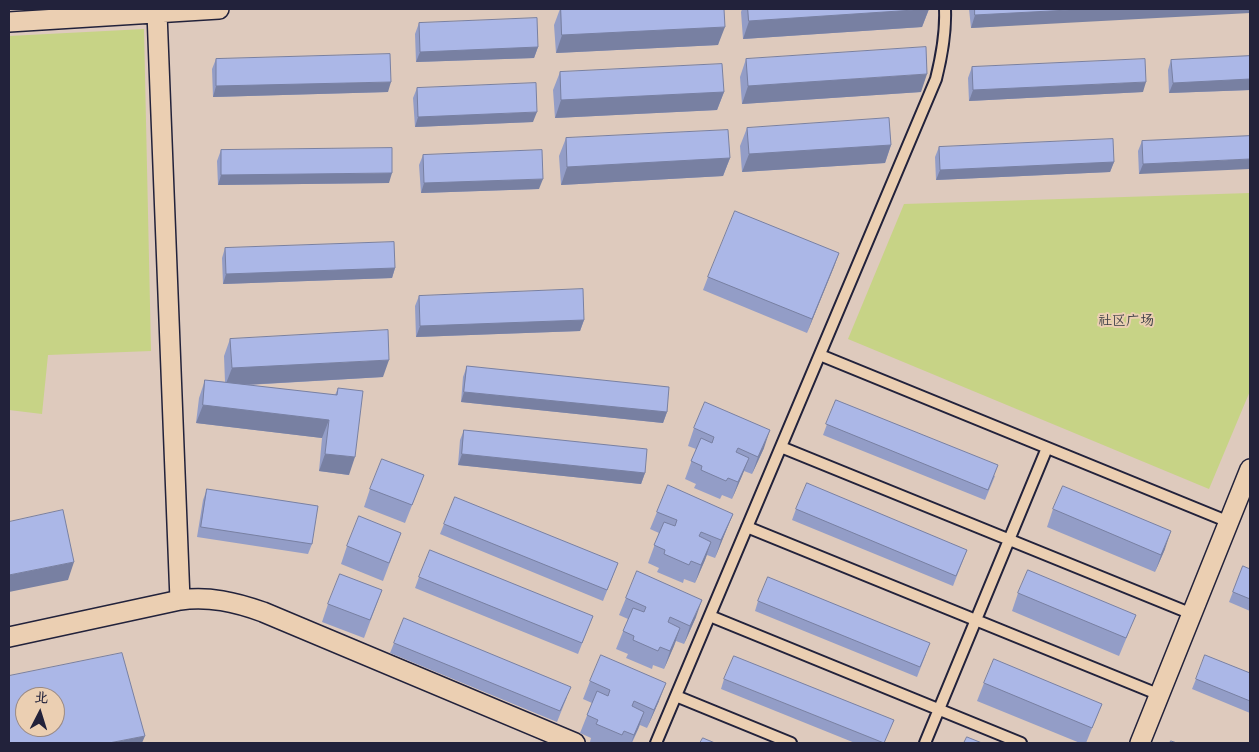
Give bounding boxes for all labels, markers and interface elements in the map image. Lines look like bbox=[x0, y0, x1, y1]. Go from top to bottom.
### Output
park label: 社区广场 bbox=[1098, 313, 1154, 329]
text: 北 bbox=[33, 684, 49, 711]
north arrow bbox=[15, 687, 65, 737]

